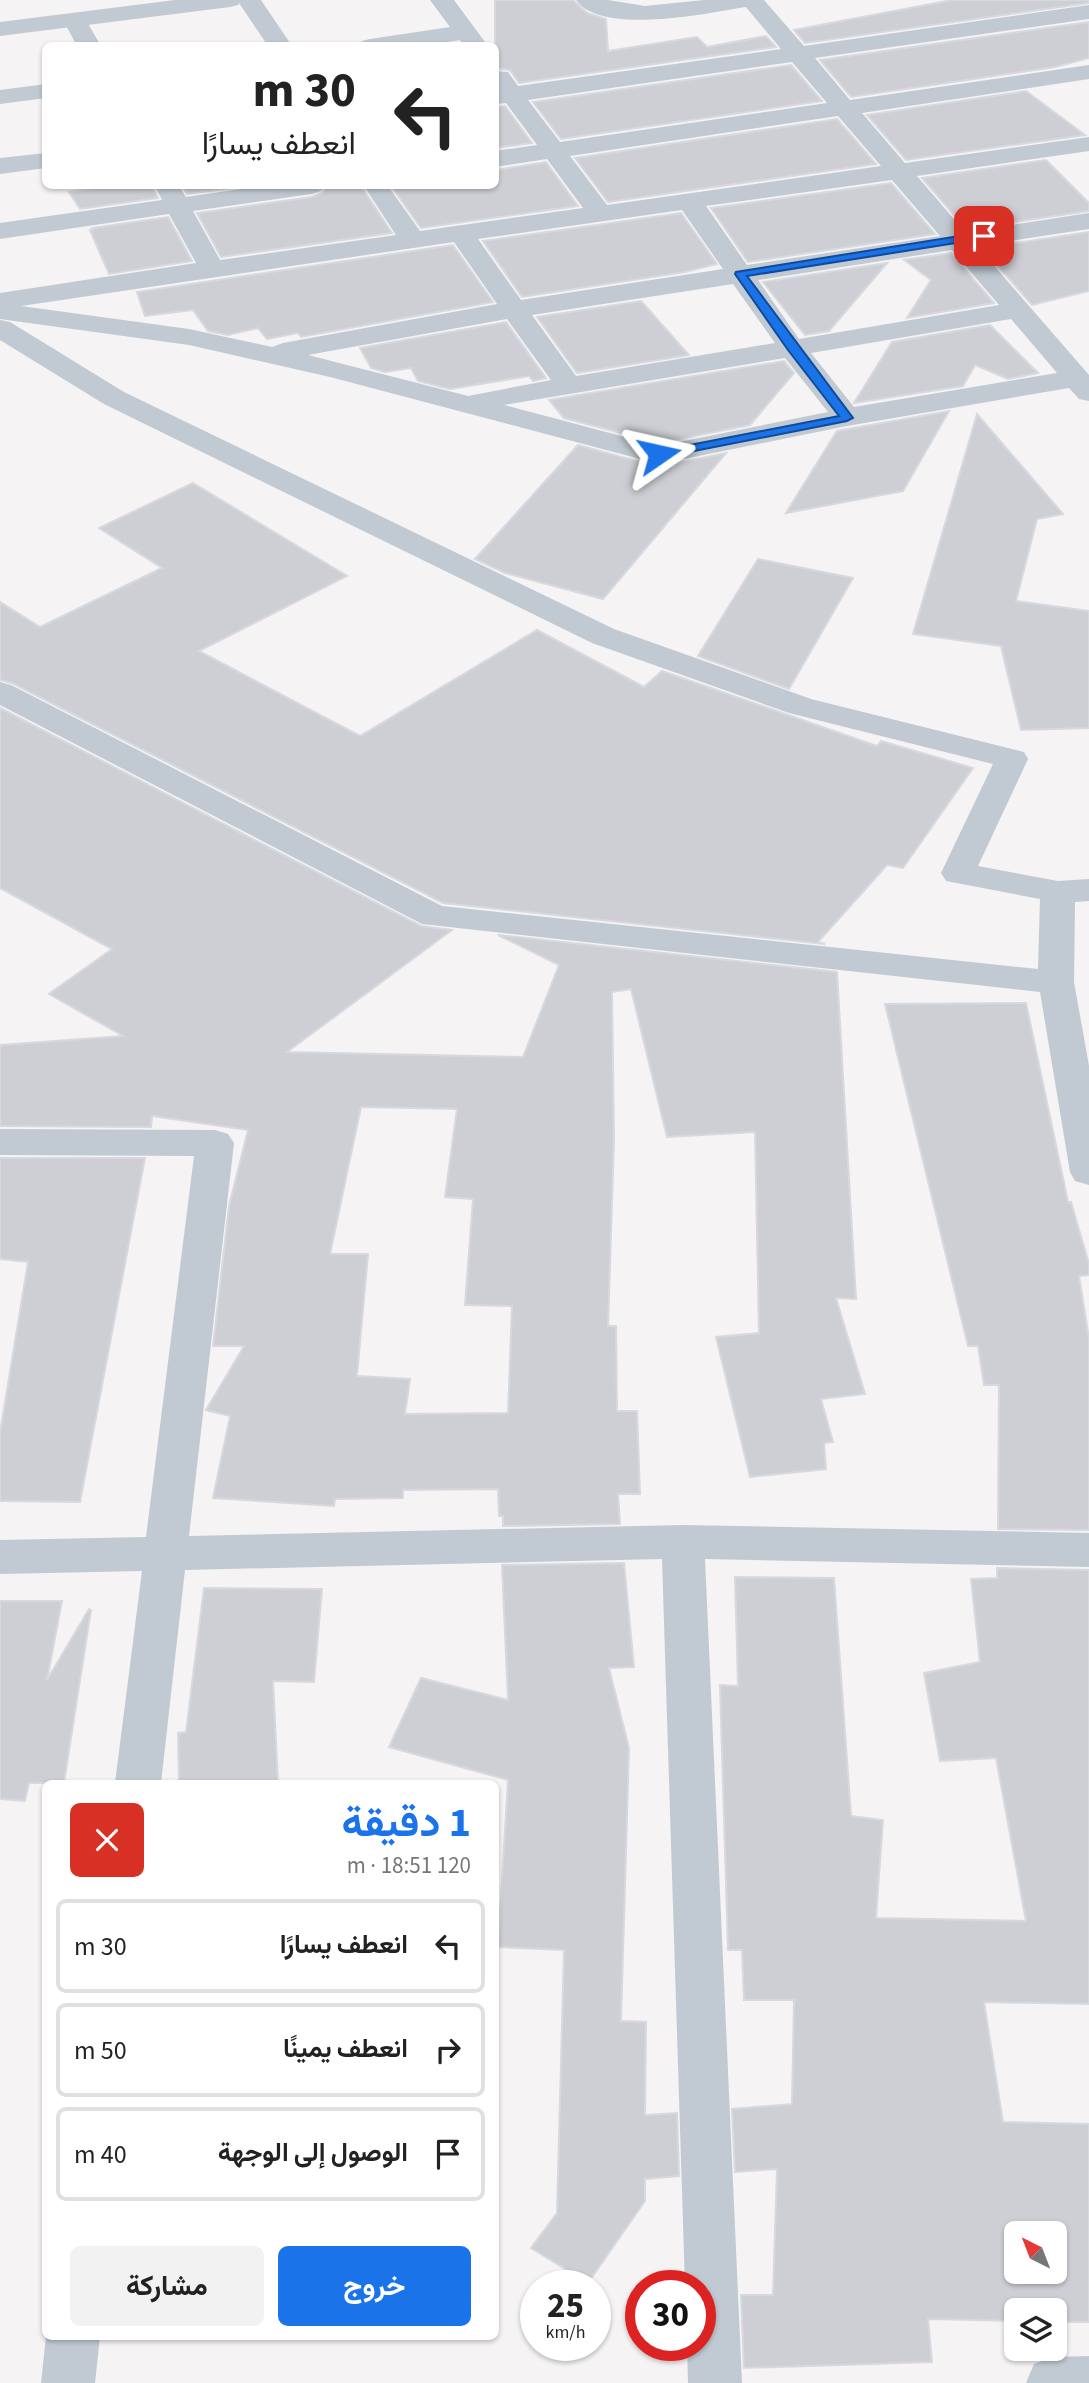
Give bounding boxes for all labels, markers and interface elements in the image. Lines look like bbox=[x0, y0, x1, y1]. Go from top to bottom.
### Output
text: 30 m bbox=[252, 56, 356, 126]
icon: left bbox=[380, 70, 471, 161]
text: انعطف يسارًا bbox=[202, 121, 356, 167]
pin bbox=[954, 206, 1014, 266]
icon: arrive bbox=[965, 217, 1003, 255]
position arrow bbox=[622, 417, 696, 491]
text: 1 دقيقة bbox=[341, 1793, 471, 1853]
button: close bbox=[70, 1803, 144, 1877]
text: 120 m · 18:51 bbox=[347, 1849, 471, 1882]
text: انعطف يسارًا bbox=[280, 1926, 408, 1963]
icon: left bbox=[429, 1927, 467, 1965]
text: 30 m bbox=[74, 1928, 127, 1965]
text: انعطف يمينًا bbox=[283, 2030, 408, 2067]
icon: right bbox=[429, 2031, 467, 2069]
text: 50 m bbox=[74, 2032, 127, 2069]
text: الوصول إلى الوجهة bbox=[218, 2134, 408, 2171]
icon: arrive bbox=[429, 2135, 467, 2173]
text: 40 m bbox=[74, 2136, 127, 2173]
north arrow bbox=[1004, 2221, 1068, 2284]
map controls bbox=[1004, 2221, 1067, 2361]
button: مشاركة bbox=[70, 2246, 264, 2326]
button: خروج bbox=[278, 2246, 471, 2326]
speed limit sign: 30 bbox=[625, 2270, 716, 2361]
text: 25 bbox=[547, 2281, 584, 2331]
button: layers bbox=[1004, 2298, 1067, 2361]
text: km/h bbox=[546, 2320, 585, 2345]

